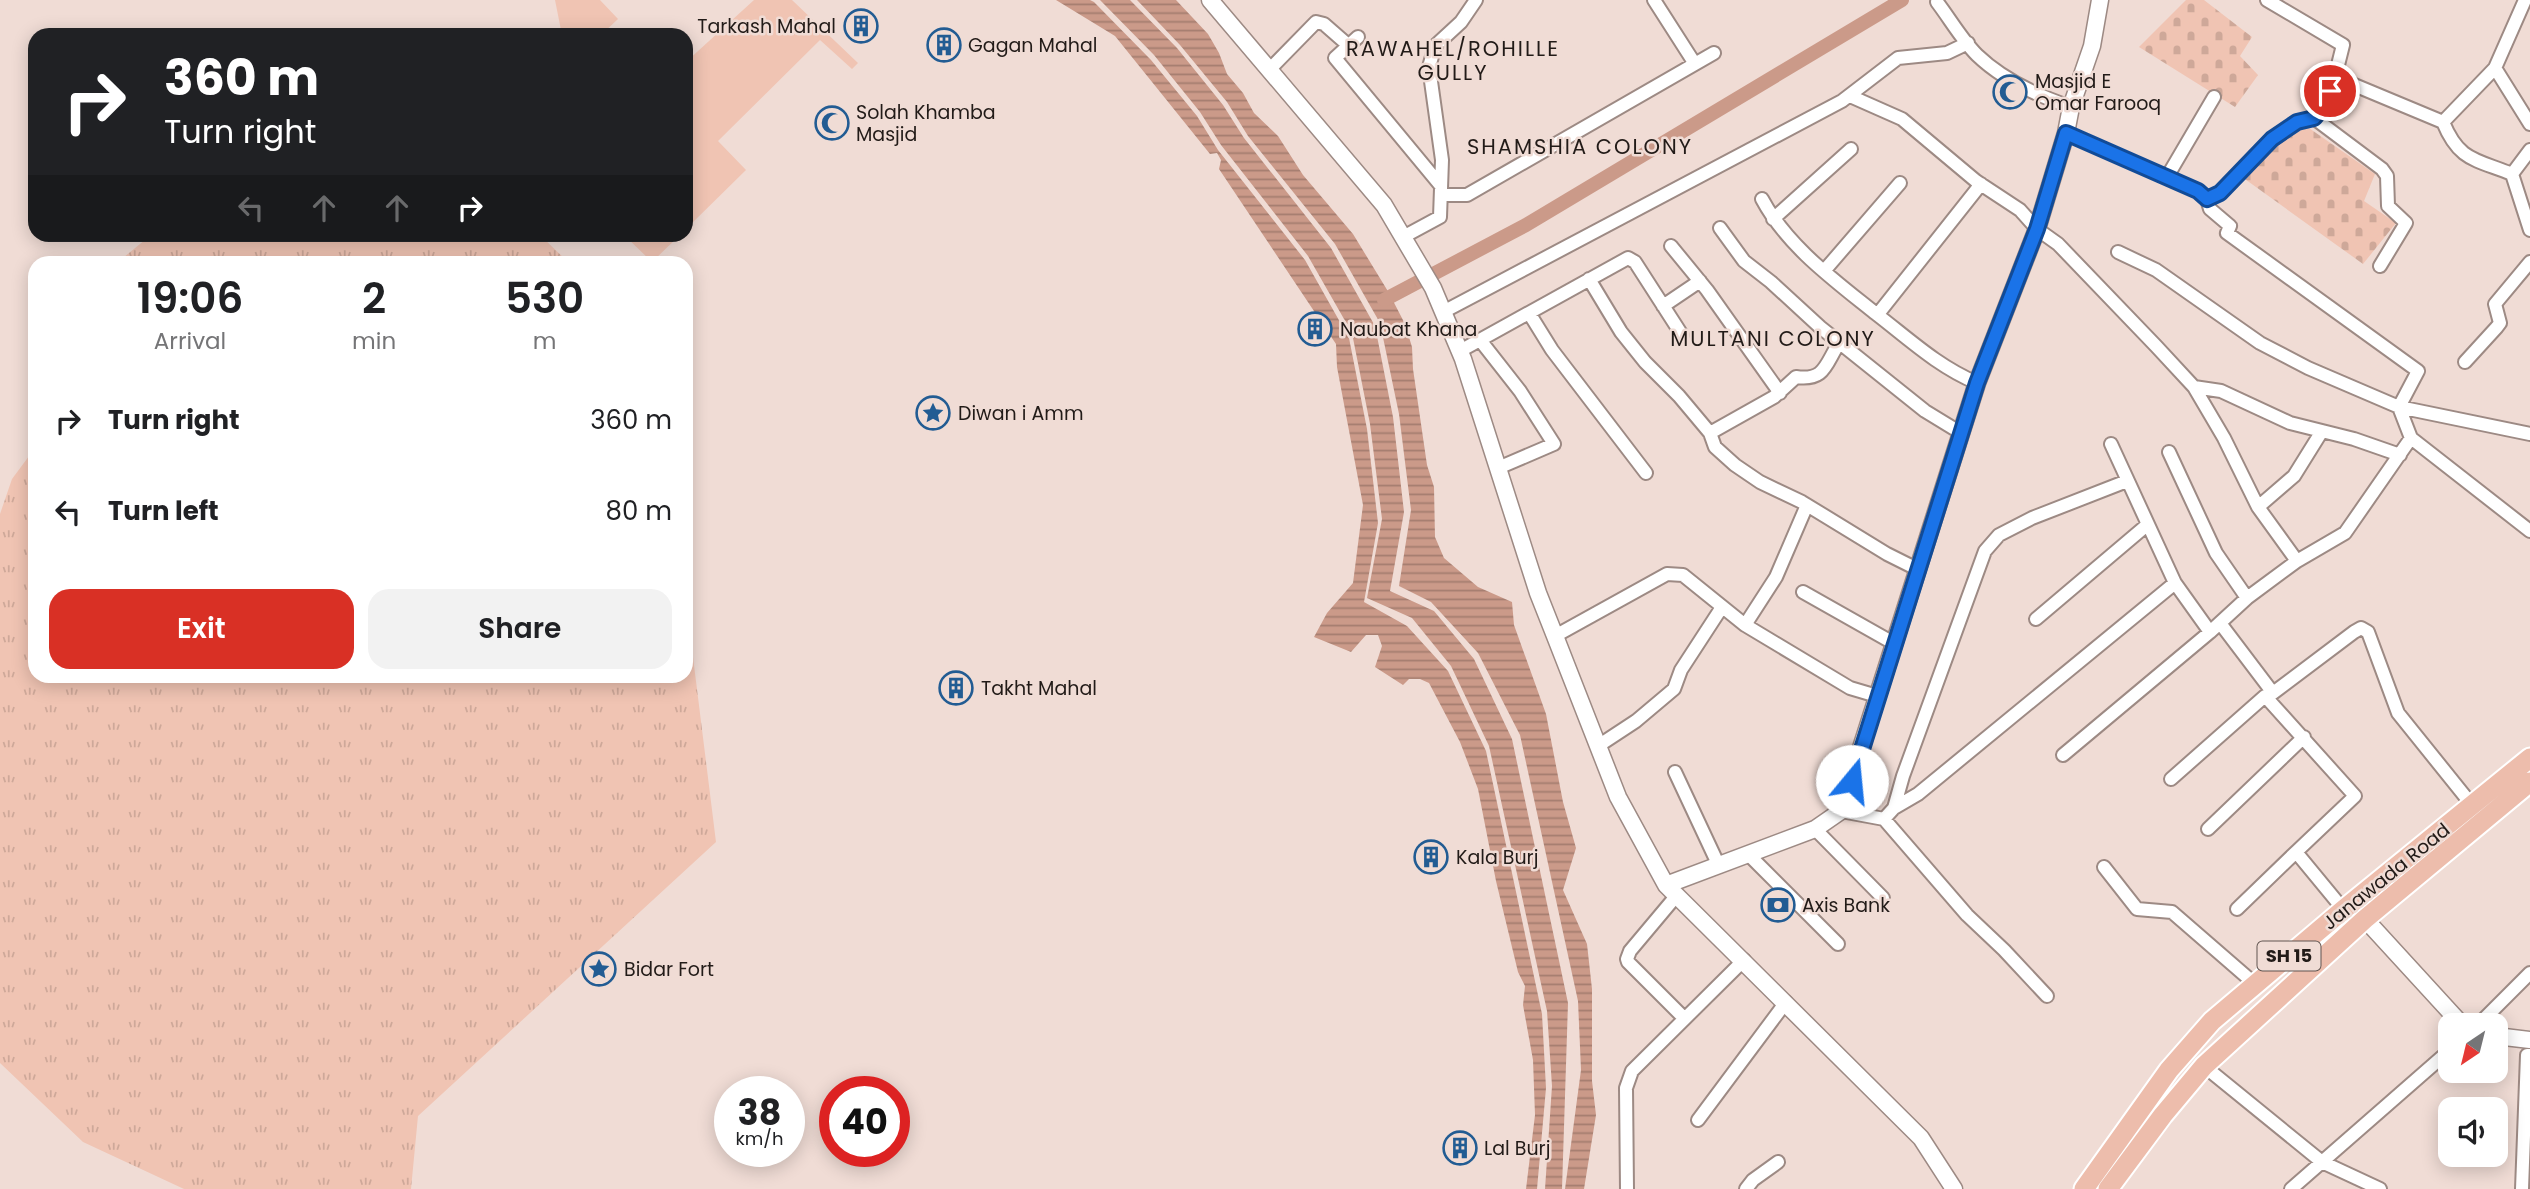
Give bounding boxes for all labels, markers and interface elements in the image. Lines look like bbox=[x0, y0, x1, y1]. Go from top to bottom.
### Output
building icon: Tarkash Mahal bbox=[842, 7, 880, 45]
place label: Tarkash Mahal bbox=[697, 13, 836, 40]
building icon: Gagan Mahal bbox=[925, 26, 963, 64]
place label: Gagan Mahal bbox=[968, 32, 1097, 59]
district label: RAWAHEL/ROHILLE GULLY bbox=[1346, 34, 1560, 87]
text: 360 m bbox=[164, 44, 319, 112]
icon: right bbox=[49, 56, 140, 147]
pin bbox=[2300, 61, 2360, 121]
place label: Masjid E Omar Farooq bbox=[2035, 68, 2161, 117]
icon: arrive bbox=[2311, 72, 2349, 110]
mosque icon: Masjid E Omar Farooq bbox=[1991, 73, 2029, 111]
place label: Solah Khamba Masjid bbox=[856, 99, 996, 148]
mosque icon: Solah Khamba Masjid bbox=[813, 104, 851, 142]
text: Turn right bbox=[164, 109, 316, 154]
district label: SHAMSHIA COLONY bbox=[1467, 132, 1693, 161]
icon: left bbox=[232, 189, 270, 227]
icon: ahead bbox=[305, 189, 343, 227]
icon: ahead bbox=[378, 189, 416, 227]
icon: right bbox=[451, 189, 489, 227]
text: 19:06 bbox=[137, 269, 243, 328]
text: 2 bbox=[362, 269, 386, 328]
text: 530 bbox=[505, 269, 584, 328]
building icon: Naubat Khana bbox=[1296, 310, 1334, 348]
place label: Naubat Khana bbox=[1340, 316, 1477, 343]
district label: MULTANI COLONY bbox=[1670, 324, 1876, 353]
text: Arrival bbox=[154, 325, 226, 357]
text: min bbox=[352, 325, 396, 357]
text: m bbox=[533, 325, 556, 357]
place icon: Diwan i Amm bbox=[914, 394, 952, 432]
place label: Diwan i Amm bbox=[958, 400, 1083, 427]
icon: right bbox=[49, 402, 87, 440]
text: Turn right bbox=[108, 402, 240, 438]
text: 360 m bbox=[590, 402, 672, 438]
icon: left bbox=[49, 493, 87, 531]
text: Turn left bbox=[108, 493, 219, 529]
text: 80 m bbox=[606, 493, 672, 529]
button: Exit bbox=[49, 589, 354, 669]
button: Share bbox=[368, 589, 672, 669]
building icon: Takht Mahal bbox=[937, 669, 975, 707]
place label: Takht Mahal bbox=[981, 675, 1097, 702]
position arrow bbox=[1815, 744, 1889, 818]
street label: Janawada Road bbox=[2317, 817, 2456, 936]
building icon: Kala Burj bbox=[1412, 838, 1450, 876]
place label: Kala Burj bbox=[1456, 844, 1538, 871]
bank icon: Axis Bank bbox=[1759, 886, 1797, 924]
place label: Axis Bank bbox=[1802, 892, 1890, 919]
road number: SH 15 bbox=[2258, 942, 2320, 971]
place icon: Bidar Fort bbox=[580, 950, 618, 988]
place label: Bidar Fort bbox=[624, 956, 714, 983]
north arrow bbox=[2438, 1013, 2508, 1083]
map controls bbox=[2438, 1013, 2508, 1167]
speed limit sign: 40 bbox=[819, 1076, 910, 1167]
text: 38 bbox=[738, 1088, 781, 1137]
button: sound bbox=[2438, 1097, 2508, 1167]
text: km/h bbox=[736, 1126, 783, 1151]
building icon: Lal Burj bbox=[1441, 1129, 1479, 1167]
place label: Lal Burj bbox=[1484, 1135, 1550, 1162]

